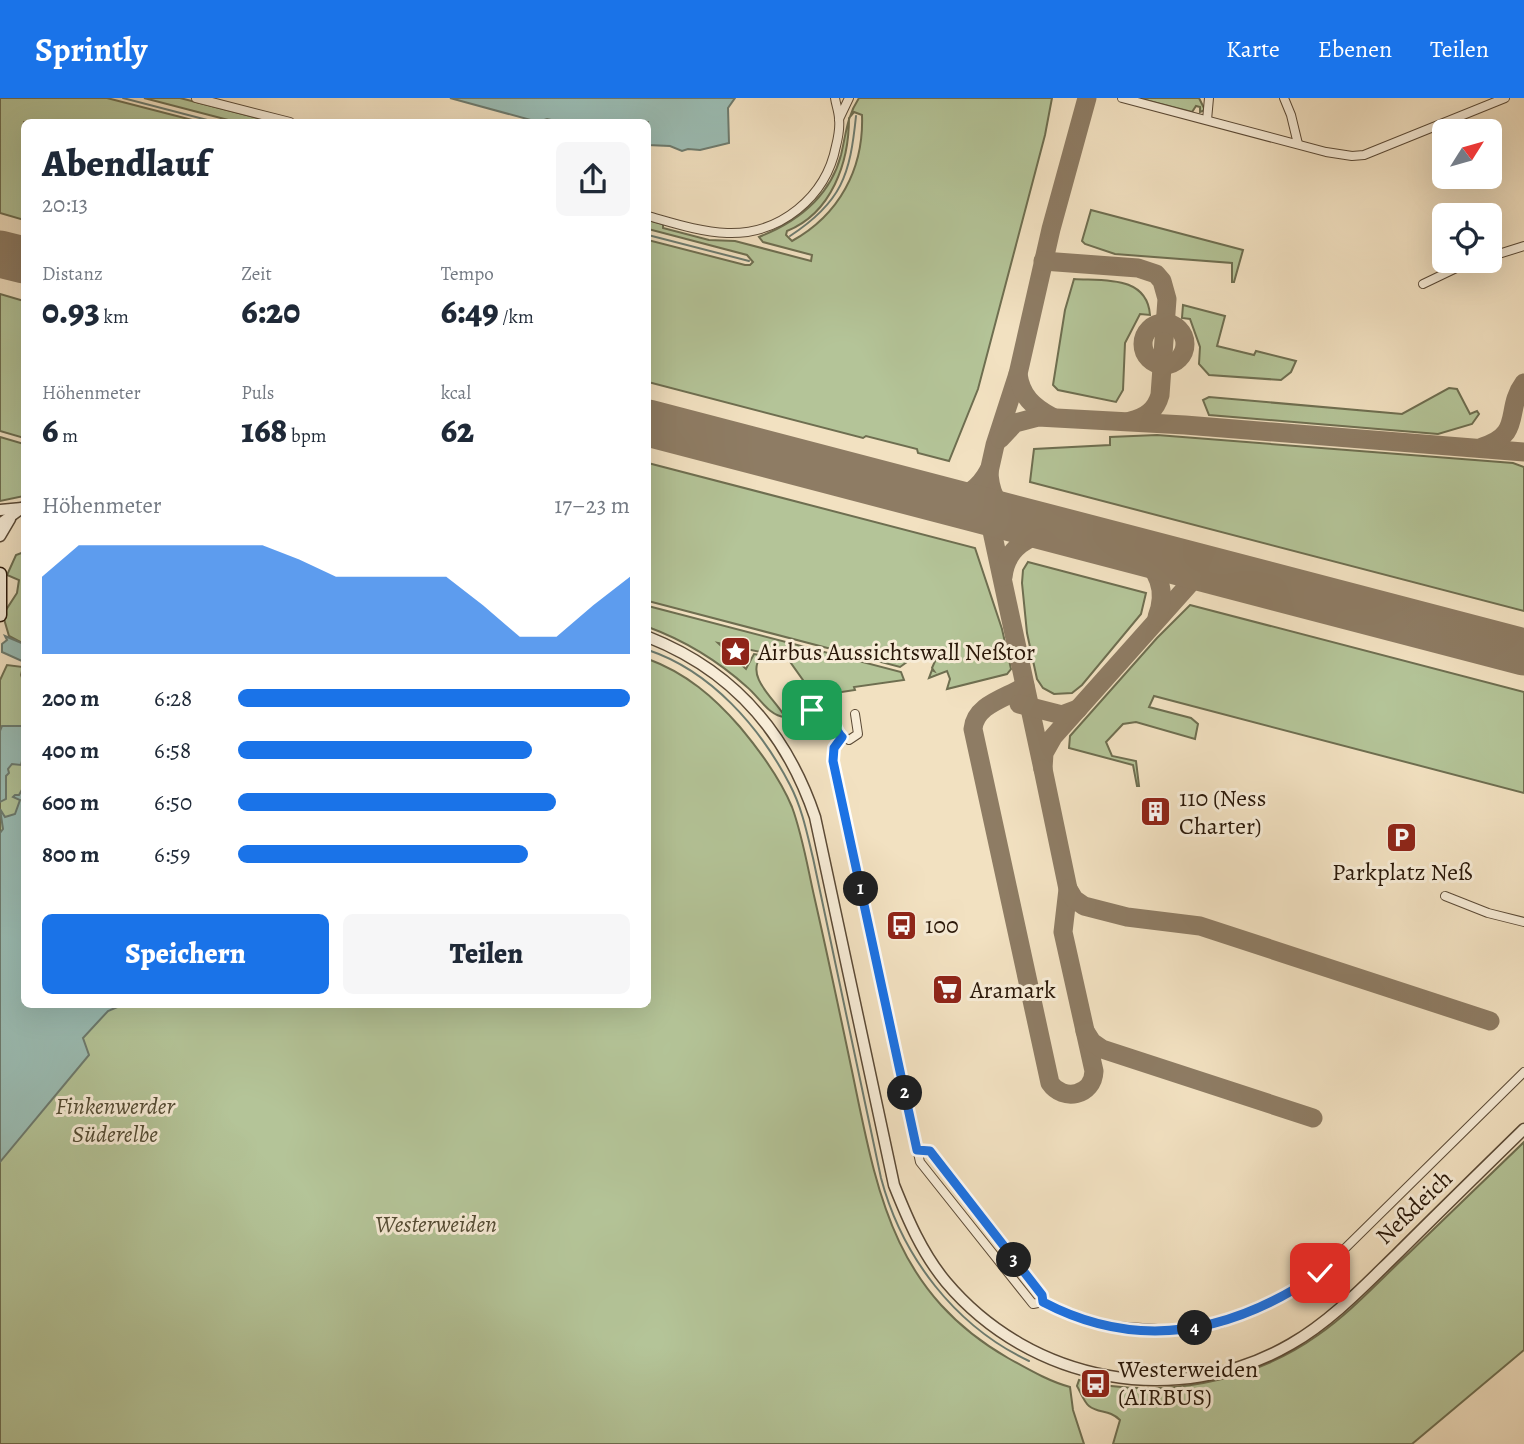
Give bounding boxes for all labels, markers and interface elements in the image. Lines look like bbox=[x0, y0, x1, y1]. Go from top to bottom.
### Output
text: Sprintly bbox=[35, 27, 147, 72]
text: Karte bbox=[1226, 33, 1280, 65]
text: Ebenen bbox=[1318, 33, 1392, 65]
text: Teilen bbox=[1430, 33, 1489, 65]
north arrow bbox=[1432, 119, 1502, 189]
map controls bbox=[1432, 119, 1502, 273]
text: Abendlauf bbox=[42, 137, 209, 189]
button: share bbox=[556, 142, 630, 216]
text: 20:13 bbox=[42, 189, 88, 220]
button: locate bbox=[1432, 203, 1502, 273]
text: Distanz bbox=[42, 261, 103, 287]
text: Zeit bbox=[241, 261, 272, 287]
text: Tempo bbox=[441, 261, 494, 287]
text: 0.93 bbox=[42, 287, 100, 335]
text: 6:20 bbox=[241, 287, 300, 335]
text: 6:49 bbox=[441, 287, 499, 335]
text: km bbox=[100, 304, 129, 330]
text: /km bbox=[499, 304, 534, 330]
text: Höhenmeter bbox=[42, 380, 141, 406]
text: Puls bbox=[241, 380, 274, 406]
text: kcal bbox=[441, 380, 471, 406]
text: 6 bbox=[42, 406, 58, 454]
text: 168 bbox=[241, 406, 287, 454]
text: 62 bbox=[441, 406, 474, 454]
text: m bbox=[58, 423, 78, 449]
text: bpm bbox=[287, 423, 327, 449]
text: Höhenmeter bbox=[42, 490, 162, 521]
text: 17–23 m bbox=[554, 490, 630, 521]
place icon: Airbus Aussichtswall Neßtor bbox=[718, 635, 752, 669]
place label: Airbus Aussichtswall Neßtor bbox=[757, 636, 1035, 668]
pin bbox=[782, 680, 842, 740]
text: 200 m bbox=[42, 683, 100, 714]
text: 6:28 bbox=[154, 683, 192, 714]
icon: arrive bbox=[793, 691, 831, 729]
text: 400 m bbox=[42, 735, 99, 766]
text: 6:58 bbox=[154, 735, 191, 766]
place label: 110 (Ness Charter) bbox=[1179, 782, 1266, 842]
text: 600 m bbox=[42, 787, 99, 818]
text: 6:50 bbox=[154, 787, 192, 818]
building icon: 110 (Ness Charter) bbox=[1139, 795, 1173, 829]
parking icon: Parkplatz Neß bbox=[1385, 821, 1419, 855]
text: 800 m bbox=[42, 839, 99, 870]
text: 6:59 bbox=[154, 839, 190, 870]
place label: Parkplatz Neß bbox=[1332, 856, 1472, 888]
pin: 1 bbox=[844, 872, 878, 906]
text: 1 bbox=[857, 875, 864, 901]
bus stop icon: 100 bbox=[885, 908, 919, 942]
place label: 100 bbox=[925, 909, 959, 941]
button: Speichern bbox=[42, 914, 329, 994]
button: Teilen bbox=[343, 914, 630, 994]
supermarket icon: Aramark bbox=[930, 973, 964, 1007]
place label: Aramark bbox=[969, 974, 1056, 1006]
pin: 2 bbox=[888, 1076, 922, 1110]
text: 2 bbox=[900, 1079, 909, 1105]
park label: Finkenwerder Süderelbe bbox=[55, 1090, 175, 1150]
street label: Neßdeich bbox=[1369, 1162, 1459, 1252]
park label: Westerweiden bbox=[375, 1208, 497, 1240]
pin: 3 bbox=[996, 1242, 1032, 1278]
pin bbox=[1290, 1243, 1350, 1303]
text: 3 bbox=[1009, 1246, 1018, 1272]
icon: check bbox=[1301, 1254, 1339, 1292]
pin: 4 bbox=[1178, 1310, 1212, 1346]
text: 4 bbox=[1190, 1314, 1199, 1340]
place label: Westerweiden (AIRBUS) bbox=[1117, 1353, 1258, 1413]
bus stop icon: Westerweiden (AIRBUS) bbox=[1078, 1366, 1112, 1400]

